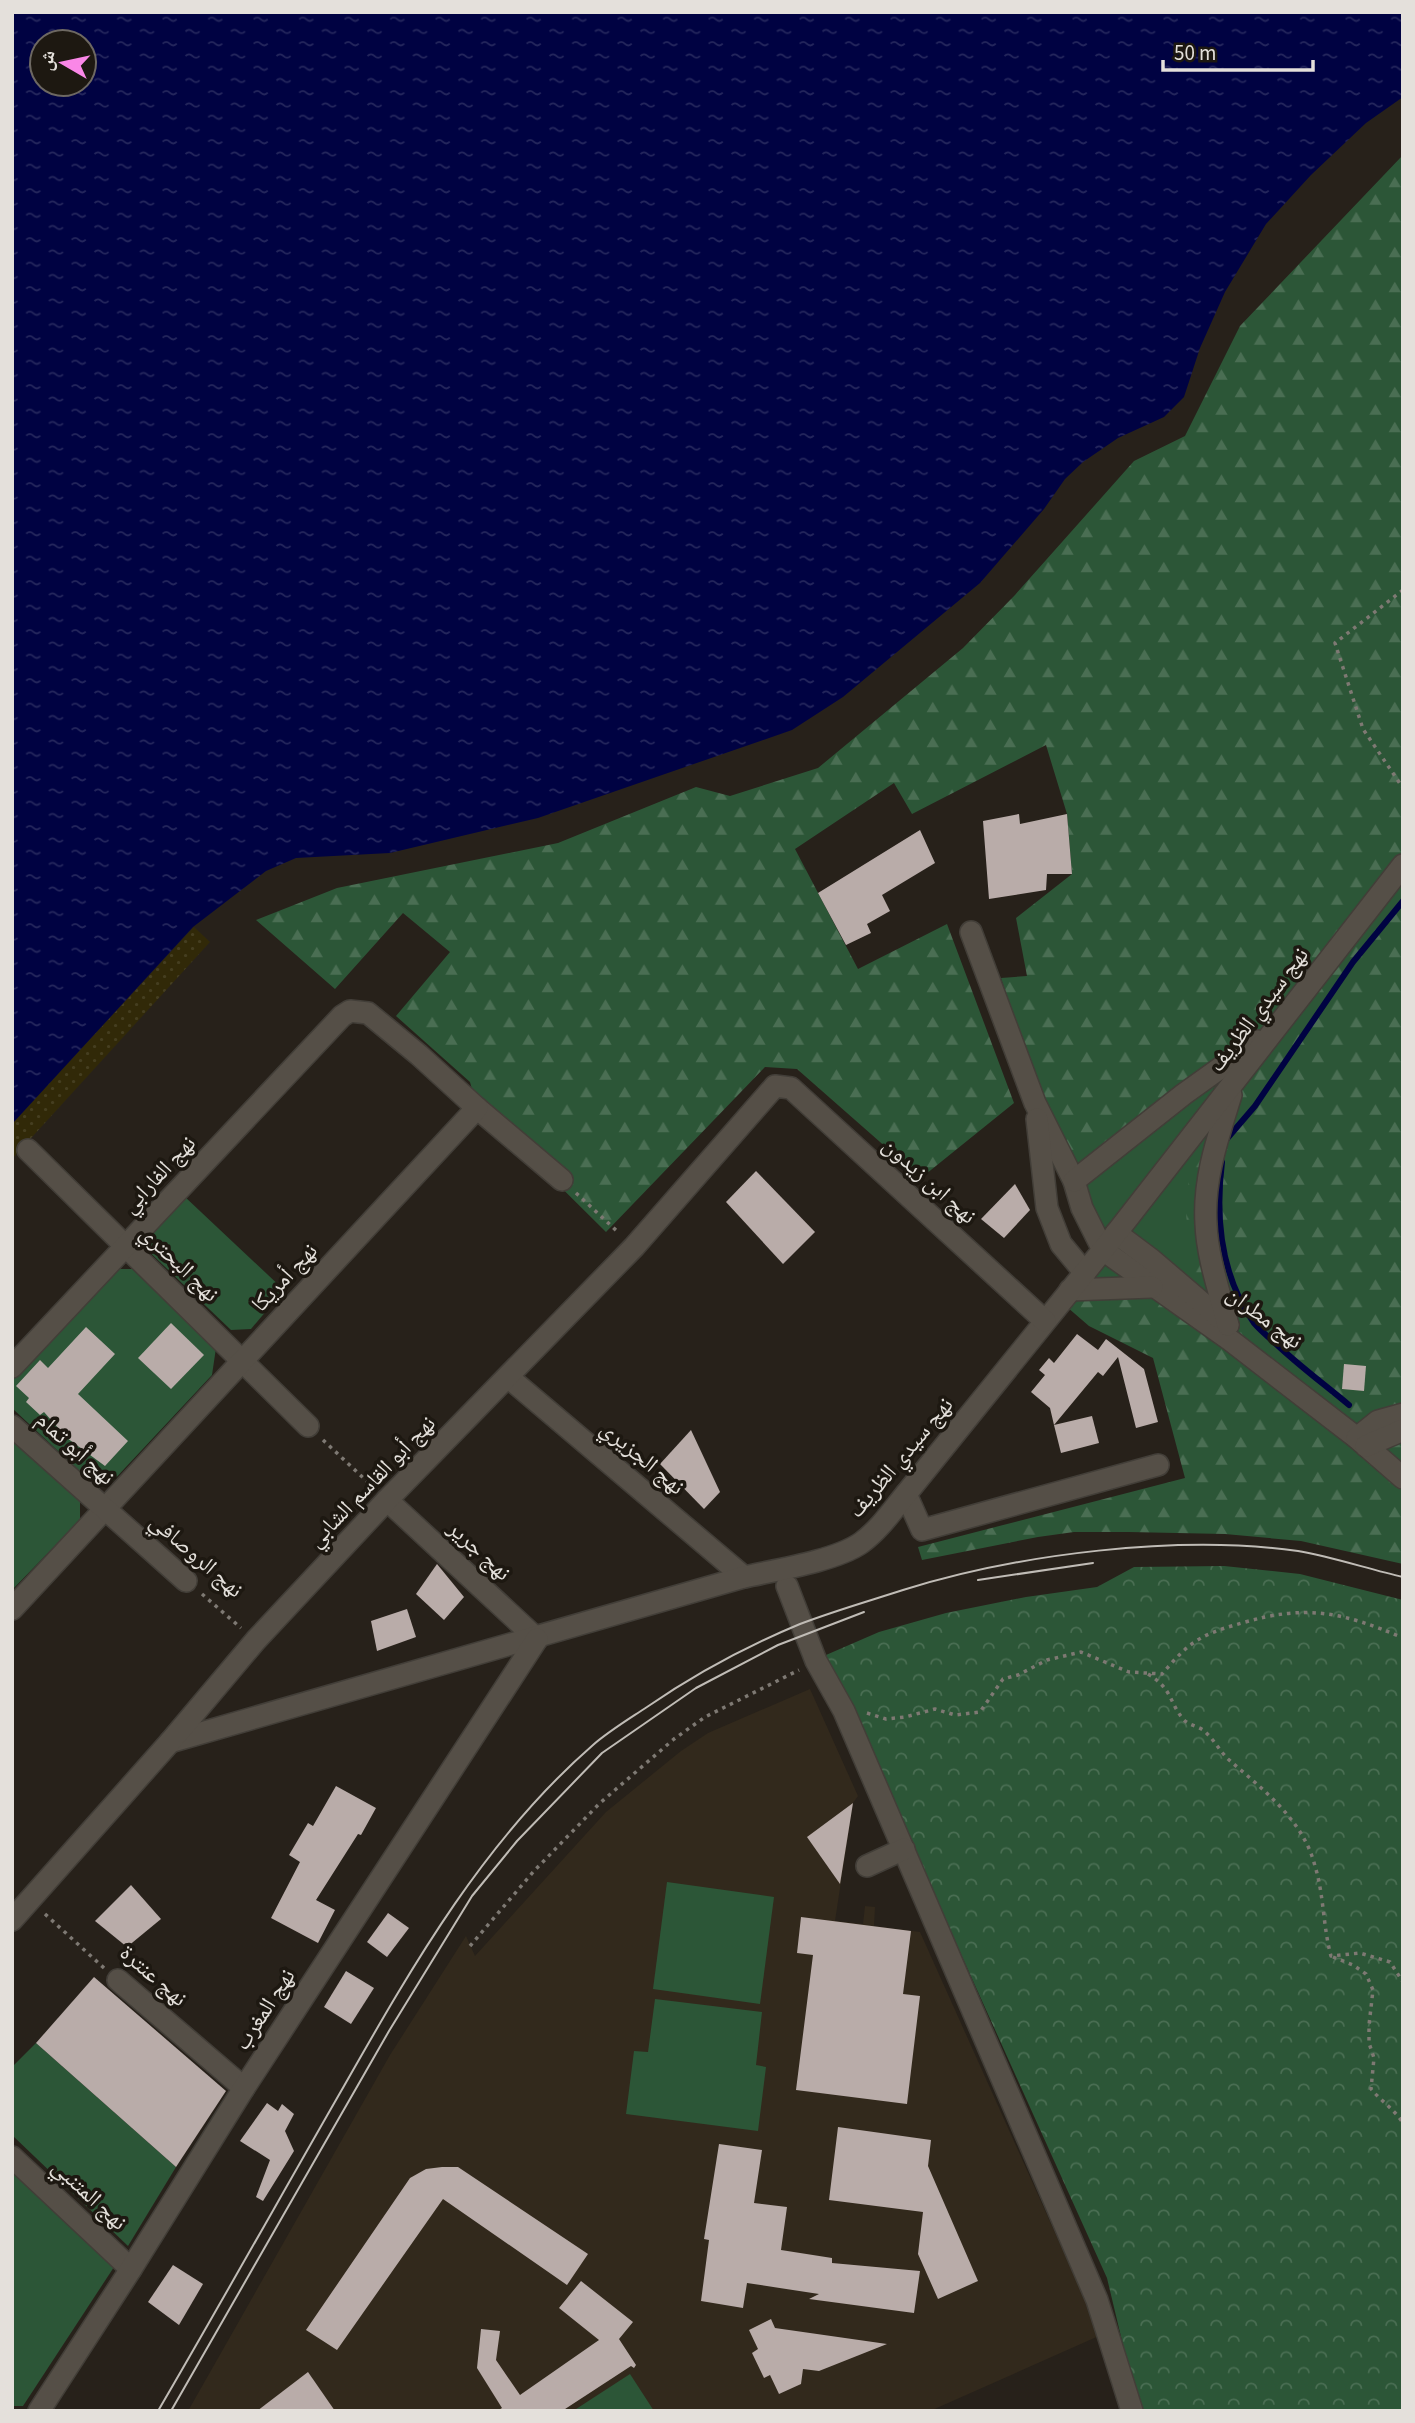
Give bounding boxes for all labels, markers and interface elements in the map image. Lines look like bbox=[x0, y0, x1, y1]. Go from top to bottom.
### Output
north arrow bbox=[28, 28, 98, 98]
scale bar bbox=[1163, 28, 1314, 72]
text: 50 m bbox=[1174, 38, 1216, 68]
text: ش bbox=[33, 49, 63, 73]
street label: نهج سيدي الظريف bbox=[1200, 940, 1318, 1080]
street label: نهج الفارابي bbox=[113, 1128, 205, 1222]
street label: نهج ابن زيدون bbox=[875, 1129, 984, 1232]
street label: نهج البحتري bbox=[131, 1217, 227, 1311]
street label: نهج أمريكا bbox=[243, 1235, 325, 1320]
street label: نهج مطران bbox=[1220, 1278, 1310, 1357]
street label: نهج سيدي الظريف bbox=[840, 1390, 962, 1526]
street label: نهج أبو تمام bbox=[29, 1404, 123, 1493]
street label: نهج أبو القاسم الشابي bbox=[300, 1408, 445, 1556]
street label: نهج الجزيري bbox=[592, 1412, 692, 1504]
street label: نهج الروصافي bbox=[141, 1505, 251, 1607]
street label: نهج جرير bbox=[440, 1512, 519, 1588]
street label: نهج عنترة bbox=[113, 1937, 195, 2014]
street label: نهج المغرب bbox=[226, 1962, 303, 2057]
street label: نهج المتنبي bbox=[43, 2151, 135, 2239]

